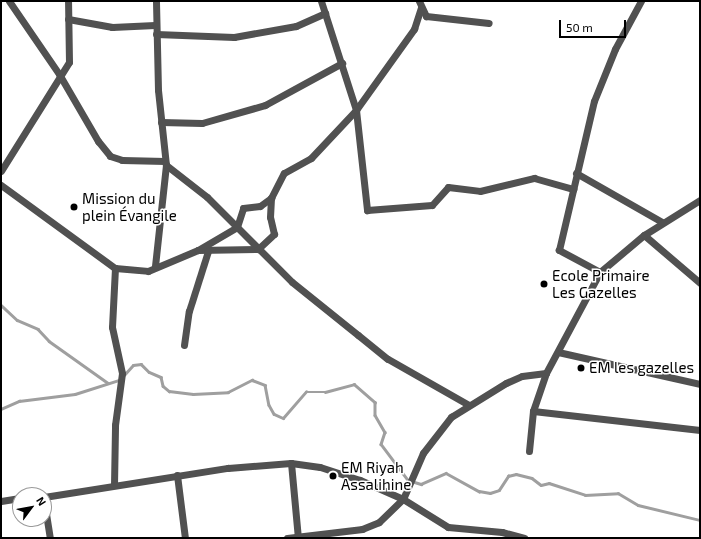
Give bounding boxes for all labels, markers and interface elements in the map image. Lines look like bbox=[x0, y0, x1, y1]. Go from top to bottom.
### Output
scale bar bbox=[561, 12, 628, 38]
text: 50 m bbox=[566, 20, 593, 34]
place label: Mission du plein Évangile bbox=[82, 189, 177, 224]
marker: Mission du plein Évangile bbox=[69, 202, 79, 212]
place label: Ecole Primaire Les Gazelles bbox=[552, 266, 650, 301]
marker: Ecole Primaire Les Gazelles bbox=[539, 279, 549, 289]
place label: EM les gazelles bbox=[589, 359, 694, 377]
marker: EM les gazelles bbox=[576, 363, 586, 373]
place label: EM Riyah Assalihine bbox=[341, 458, 411, 493]
marker: EM Riyah Assalihine bbox=[328, 471, 338, 481]
north arrow bbox=[12, 487, 52, 527]
text: N bbox=[34, 494, 49, 508]

